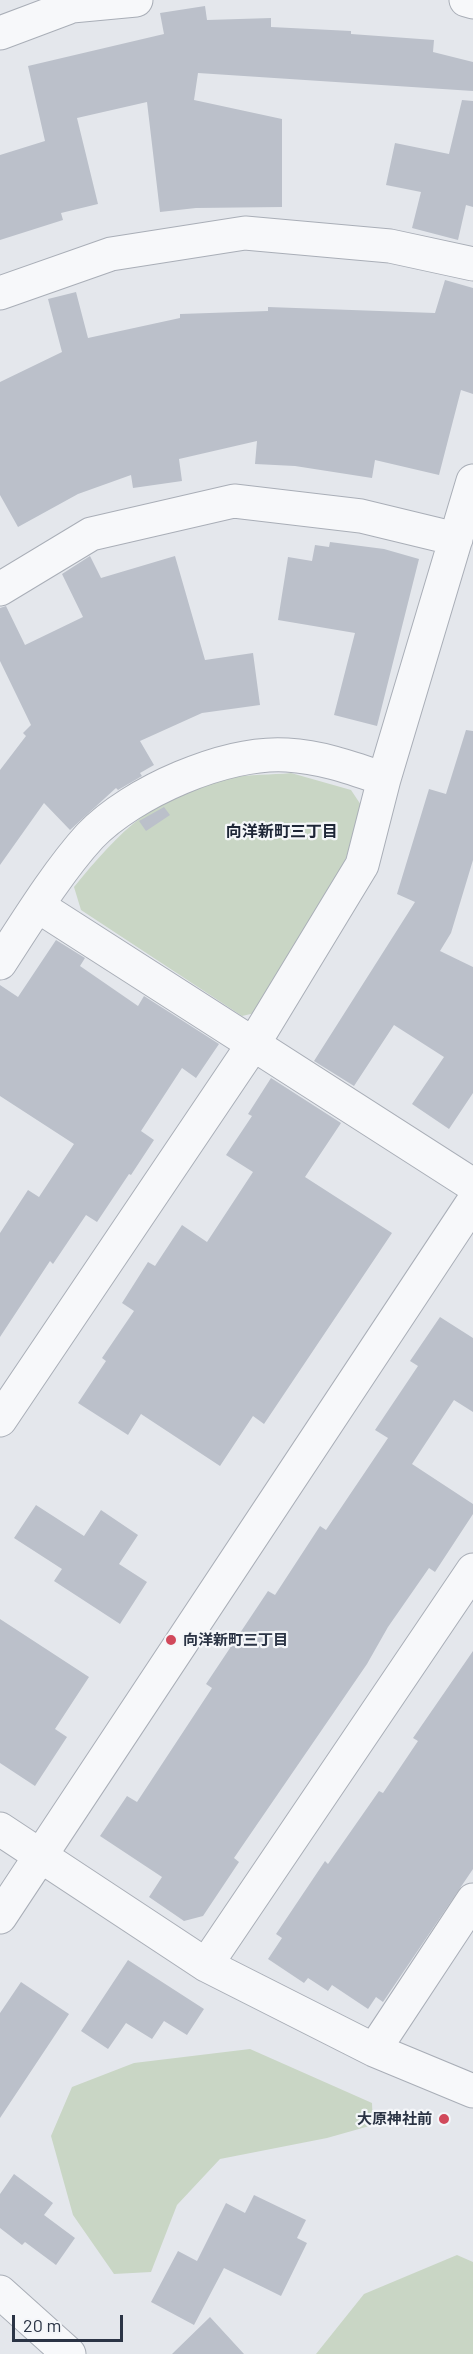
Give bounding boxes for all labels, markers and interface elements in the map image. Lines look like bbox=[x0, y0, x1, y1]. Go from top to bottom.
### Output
district label: 向洋新町三丁目 bbox=[226, 822, 338, 842]
place label: 向洋新町三丁目 bbox=[183, 1631, 288, 1649]
marker: 向洋新町三丁目 bbox=[164, 1633, 178, 1647]
place label: 大原神社前 bbox=[357, 2110, 432, 2128]
marker: 大原神社前 bbox=[437, 2112, 451, 2126]
scale bar bbox=[15, 2303, 126, 2341]
text: 20 m bbox=[23, 2314, 61, 2336]

